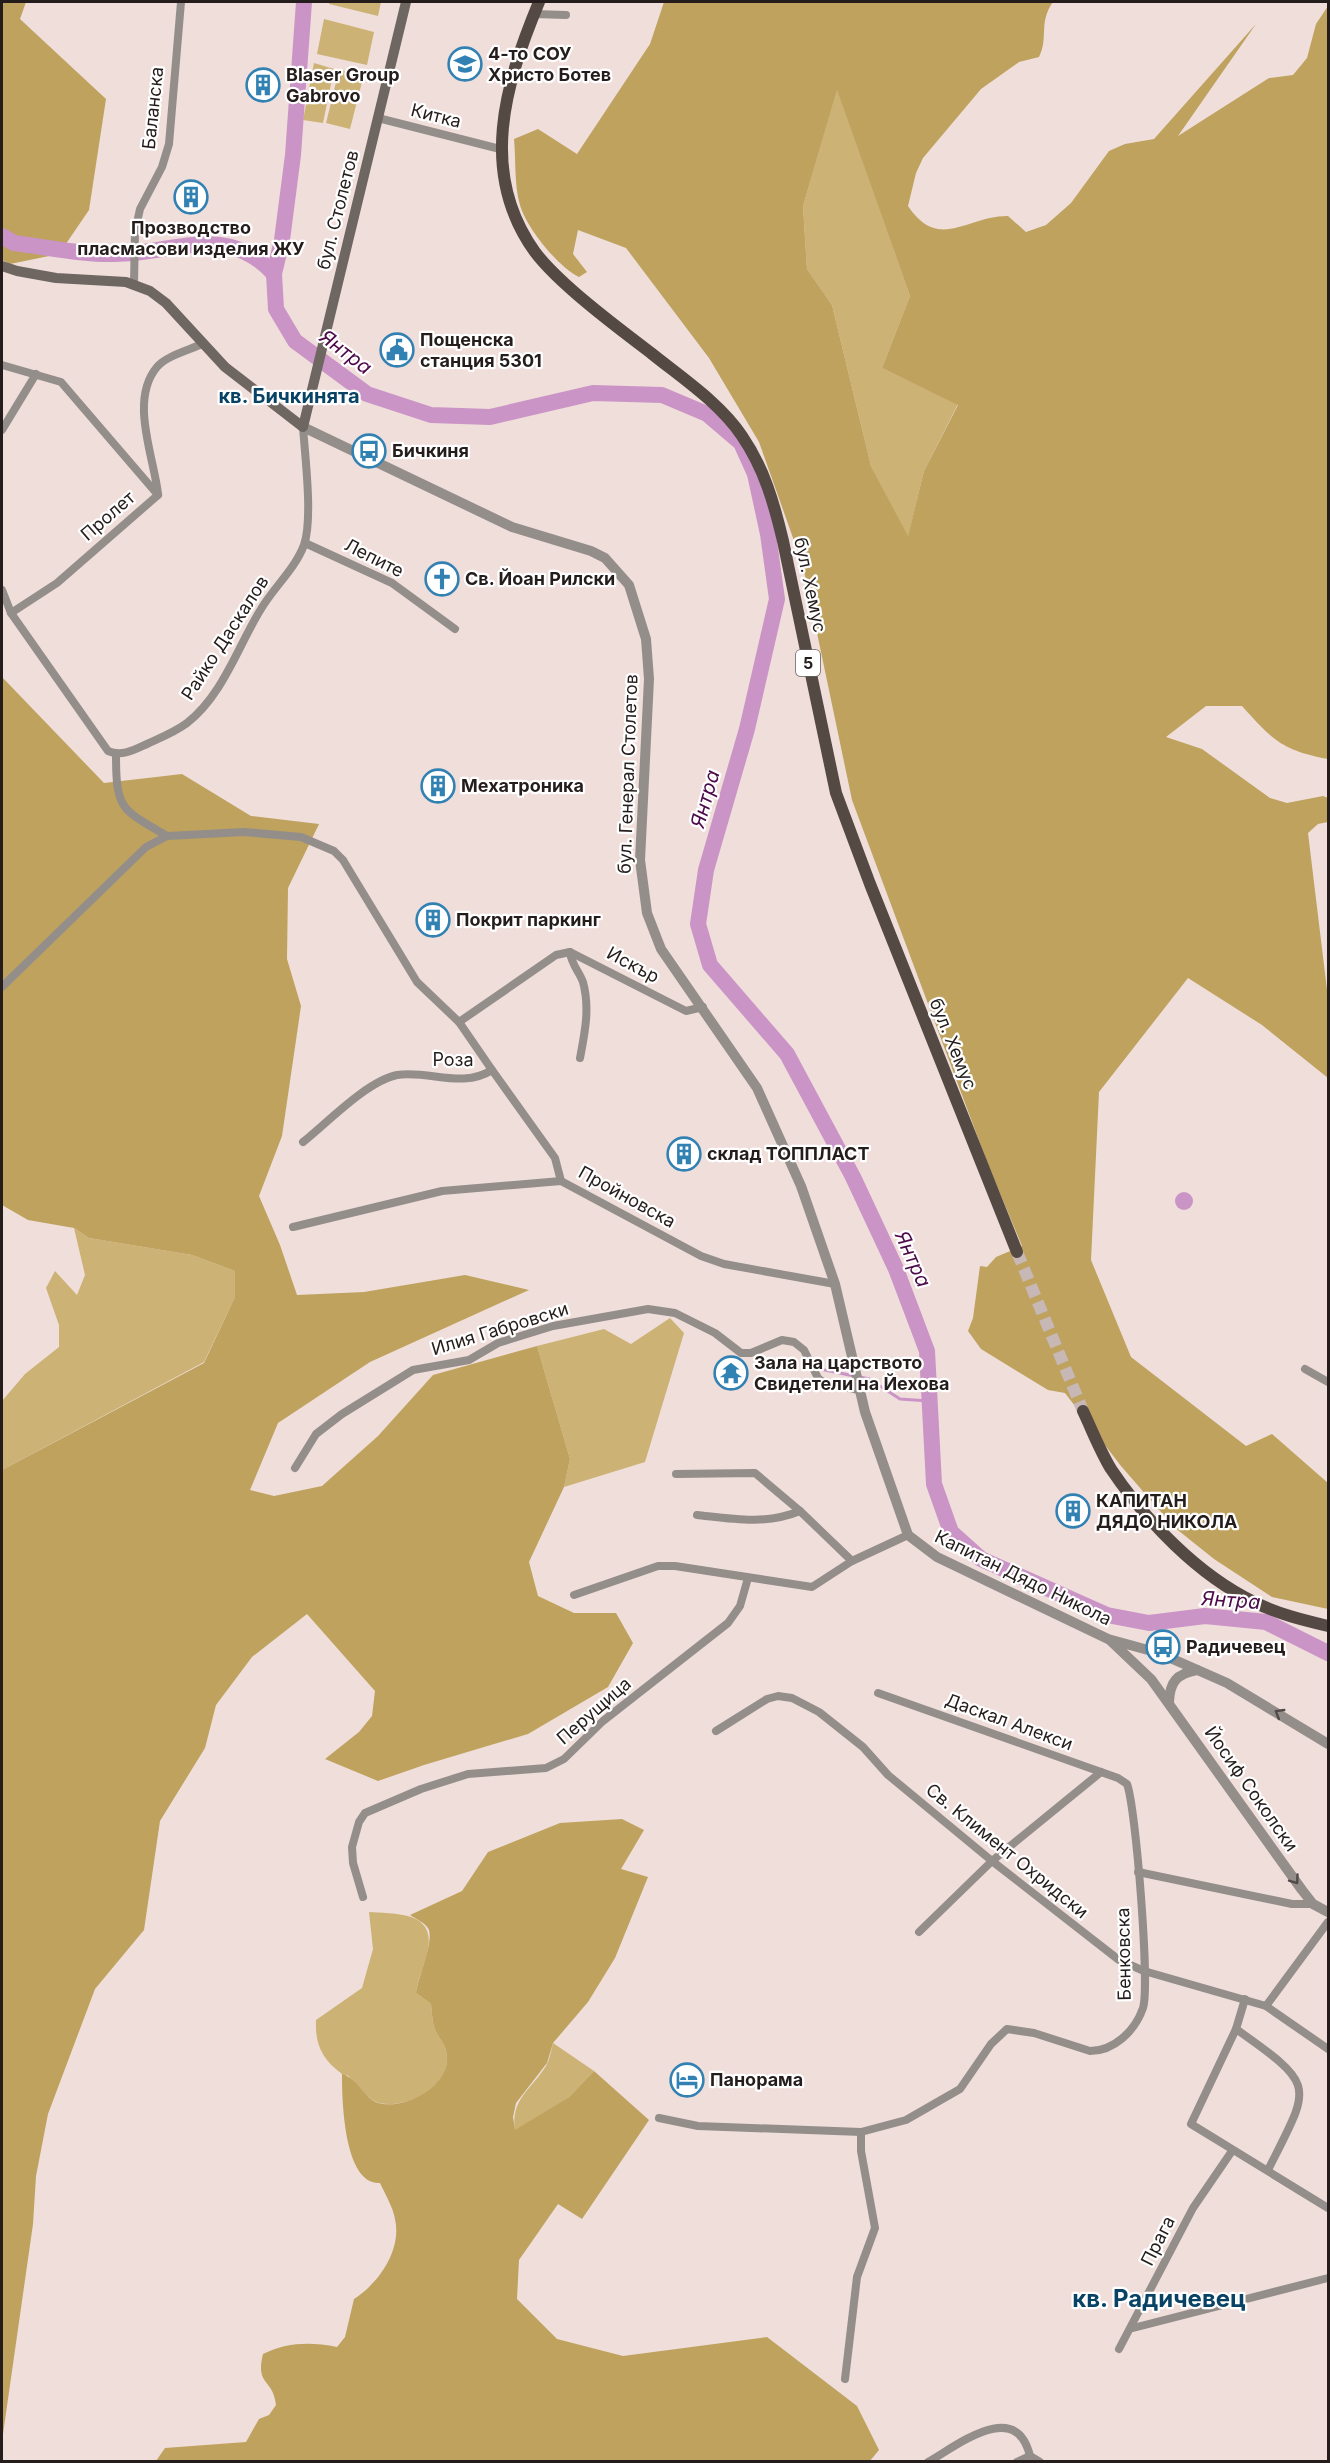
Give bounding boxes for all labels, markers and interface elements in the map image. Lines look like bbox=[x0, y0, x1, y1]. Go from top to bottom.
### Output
place label: 4-то СОУ Христо Ботев bbox=[488, 43, 611, 85]
school or university icon: 4-то СОУ Христо Ботев bbox=[447, 46, 483, 82]
place label: Blaser Group Gabrovo bbox=[286, 64, 400, 106]
street label: Баланска bbox=[138, 66, 167, 150]
building icon: Blaser Group Gabrovo bbox=[245, 67, 281, 103]
street label: Китка bbox=[409, 99, 464, 132]
street label: бул. Столетов bbox=[313, 148, 363, 272]
building icon: Прозводство пласмасови изделия ЖУ bbox=[173, 179, 209, 215]
place label: Прозводство пласмасови изделия ЖУ bbox=[77, 217, 305, 259]
water label: Янтра bbox=[314, 324, 377, 379]
place label: Пощенска станция 5301 bbox=[420, 329, 542, 371]
public building icon: Пощенска станция 5301 bbox=[379, 332, 415, 368]
district label: кв. Бичкинята bbox=[218, 384, 360, 408]
bus stop icon: Бичкиня bbox=[351, 433, 387, 469]
place label: Бичкиня bbox=[392, 440, 469, 461]
street label: Пролет bbox=[76, 486, 139, 545]
street label: Лепите bbox=[341, 534, 407, 581]
street label: бул. Хемус bbox=[790, 535, 831, 634]
church icon: Св. Йоан Рилски bbox=[424, 561, 460, 597]
place label: Св. Йоан Рилски bbox=[465, 568, 615, 589]
street label: Райко Даскалов bbox=[177, 572, 273, 704]
road number: 5 bbox=[796, 650, 820, 676]
street label: бул. Генерал Столетов bbox=[614, 674, 641, 874]
water label: Янтра bbox=[685, 767, 725, 832]
building icon: Мехатроника bbox=[420, 768, 456, 804]
place label: Мехатроника bbox=[461, 775, 584, 796]
building icon: Покрит паркинг bbox=[415, 902, 451, 938]
place label: Покрит паркинг bbox=[456, 909, 601, 930]
street label: Искър bbox=[603, 942, 663, 987]
street label: бул. Хемус bbox=[926, 995, 981, 1093]
street label: Роза bbox=[432, 1049, 474, 1070]
building icon: склад ТОППЛАСТ bbox=[666, 1136, 702, 1172]
place label: склад ТОППЛАСТ bbox=[707, 1143, 869, 1164]
street label: Пройновска bbox=[575, 1161, 679, 1232]
water label: Янтра bbox=[890, 1226, 936, 1291]
street label: Илия Габровски bbox=[429, 1298, 571, 1359]
place label: Зала на царството Свидетели на Йехова bbox=[754, 1352, 949, 1394]
temple icon: Зала на царството Свидетели на Йехова bbox=[713, 1355, 749, 1391]
place label: КАПИТАН ДЯДО НИКОЛА bbox=[1096, 1490, 1237, 1532]
building icon: КАПИТАН ДЯДО НИКОЛА bbox=[1055, 1493, 1091, 1529]
street label: Капитан Дядо Никола bbox=[931, 1526, 1115, 1630]
water label: Янтра bbox=[1200, 1586, 1261, 1614]
bus stop icon: Радичевец bbox=[1145, 1629, 1181, 1665]
place label: Радичевец bbox=[1186, 1636, 1286, 1657]
street label: Перущица bbox=[552, 1673, 635, 1748]
street label: Даскал Алекси bbox=[943, 1689, 1076, 1754]
one-way arrow bbox=[1275, 1709, 1285, 1721]
street label: Йосиф Соколски bbox=[1200, 1722, 1303, 1855]
street label: Св. Климент Охридски bbox=[922, 1779, 1093, 1922]
one-way arrow bbox=[1288, 1874, 1299, 1885]
street label: Бенковска bbox=[1112, 1907, 1135, 2001]
hotel icon: Панорама bbox=[669, 2062, 705, 2098]
place label: Панорама bbox=[710, 2069, 803, 2090]
street label: Прага bbox=[1136, 2213, 1179, 2269]
district label: кв. Радичевец bbox=[1072, 2284, 1246, 2313]

